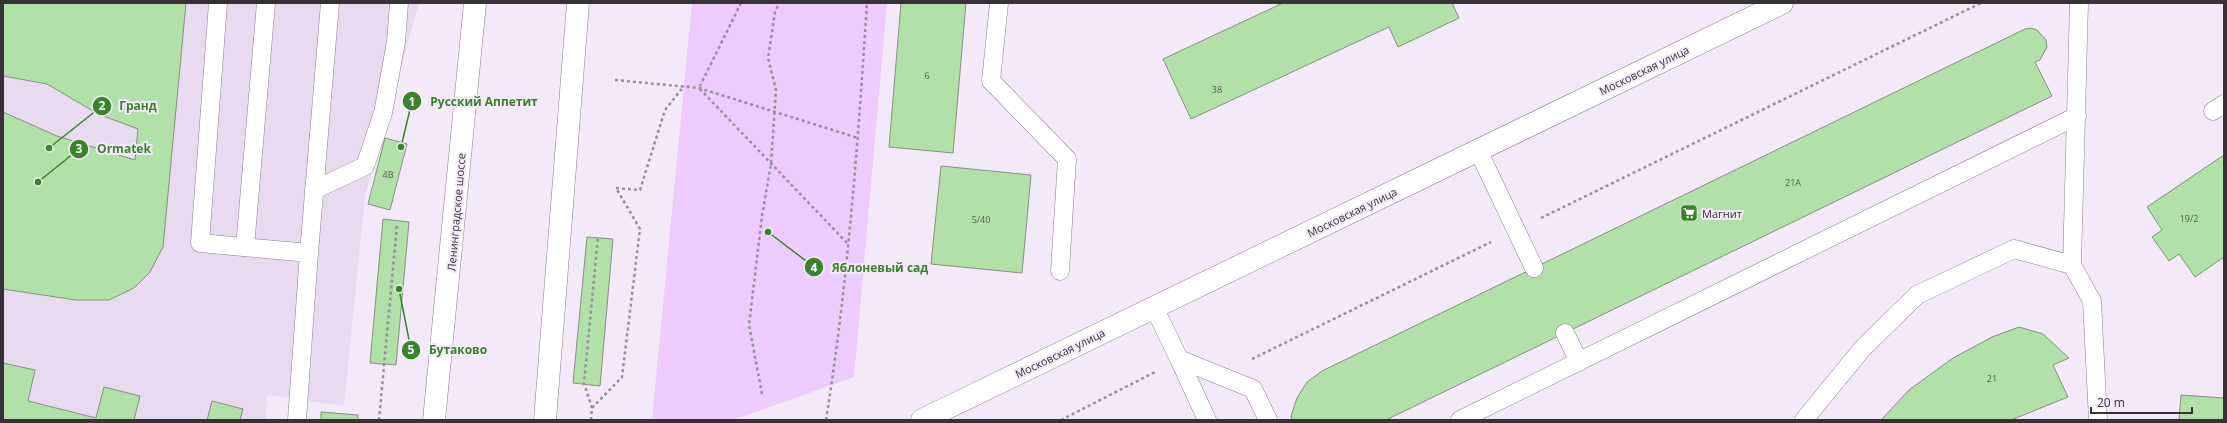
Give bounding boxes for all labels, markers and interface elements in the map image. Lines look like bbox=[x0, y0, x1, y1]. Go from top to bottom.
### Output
street label: Московская улица bbox=[1597, 42, 1691, 98]
house number: 6 bbox=[924, 69, 930, 82]
house number: 38 bbox=[1212, 83, 1222, 96]
callout: Русский Аппетит bbox=[402, 89, 545, 113]
text: 1 bbox=[409, 93, 415, 110]
text: Русский Аппетит bbox=[430, 93, 538, 110]
callout: Гранд bbox=[92, 94, 165, 118]
text: 2 bbox=[99, 97, 106, 114]
text: Гранд bbox=[119, 97, 157, 114]
callout: Ormatek bbox=[69, 137, 159, 161]
text: 3 bbox=[76, 140, 83, 157]
text: Ormatek bbox=[97, 140, 151, 157]
street label: Ленинградское шоссе bbox=[443, 152, 469, 272]
house number: 4В bbox=[383, 168, 394, 181]
house number: 21А bbox=[1785, 176, 1801, 189]
street label: Московская улица bbox=[1305, 184, 1399, 240]
supermarket icon: Магнит bbox=[1679, 203, 1699, 223]
place label: Магнит bbox=[1702, 206, 1742, 221]
house number: 19/2 bbox=[2180, 212, 2198, 225]
house number: 5/40 bbox=[972, 213, 990, 226]
callout: Яблоневый сад bbox=[804, 255, 936, 279]
text: 4 bbox=[811, 259, 818, 276]
text: Яблоневый сад bbox=[831, 259, 928, 276]
street label: Московская улица bbox=[1013, 325, 1107, 381]
callout: Бутаково bbox=[401, 338, 495, 362]
text: 5 bbox=[408, 341, 415, 358]
text: Бутаково bbox=[429, 341, 487, 358]
house number: 21 bbox=[1987, 372, 1997, 385]
scale bar bbox=[2091, 389, 2192, 415]
text: 20 m bbox=[2097, 394, 2125, 411]

